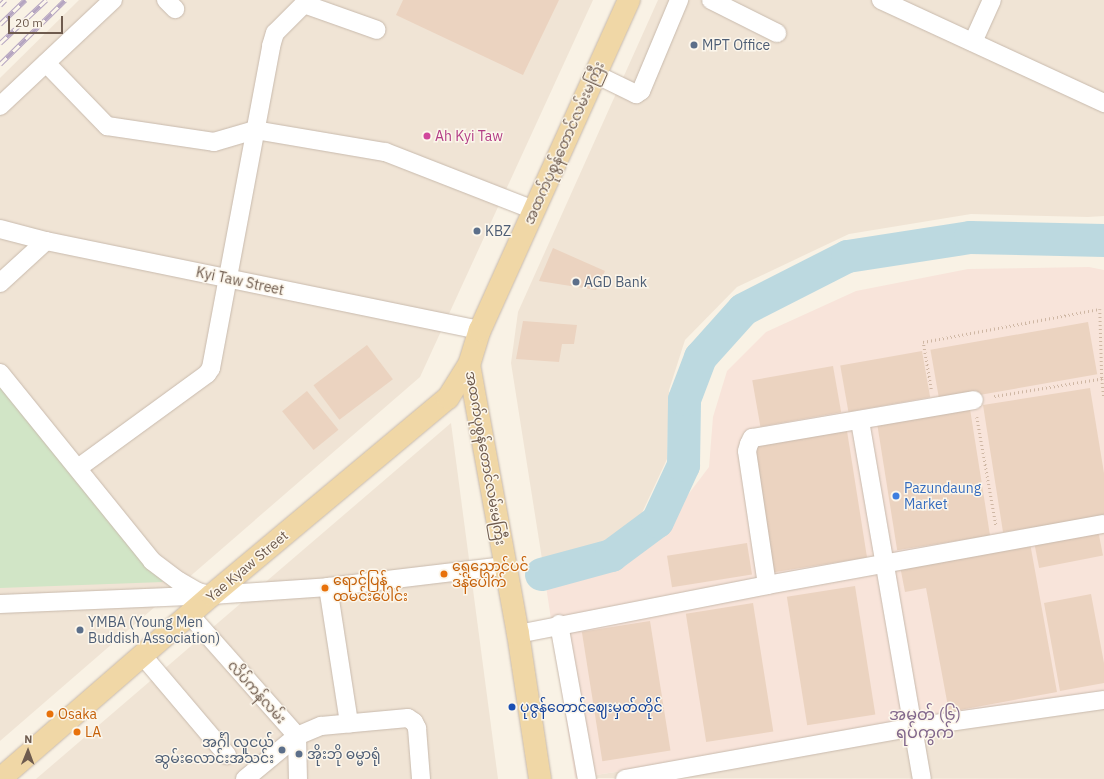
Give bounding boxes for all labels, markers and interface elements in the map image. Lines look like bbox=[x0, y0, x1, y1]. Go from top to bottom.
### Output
scale bar bbox=[10, 8, 65, 34]
text: 20 m bbox=[15, 15, 43, 30]
place label: MPT Office bbox=[702, 37, 770, 53]
marker: MPT Office bbox=[689, 40, 699, 50]
street label: အထက်ပုစွန်တောင်လမ်းမကြီး bbox=[520, 59, 608, 227]
place label: Ah Kyi Taw bbox=[435, 128, 503, 144]
marker: Ah Kyi Taw bbox=[422, 131, 432, 141]
place label: KBZ bbox=[485, 223, 511, 239]
marker: KBZ bbox=[472, 226, 482, 236]
street label: Kyi Taw Street bbox=[195, 263, 285, 299]
place label: AGD Bank bbox=[584, 274, 647, 290]
marker: AGD Bank bbox=[571, 277, 581, 287]
street label: အထက်ပုစွန်တောင်လမ်းမကြီး bbox=[462, 370, 510, 546]
place label: Pazundaung Market bbox=[904, 480, 981, 512]
marker: Pazundaung Market bbox=[891, 491, 901, 501]
street label: Yae Kyaw Street bbox=[203, 527, 291, 605]
place label: ရွှေညောင်ပင် ဒန်ပေါက် bbox=[452, 558, 529, 590]
marker: ရွှေညောင်ပင် ဒန်ပေါက် bbox=[439, 569, 449, 579]
place label: ရောင်ပြန် ထမင်းပေါင်း bbox=[333, 572, 408, 604]
marker: ရောင်ပြန် ထမင်းပေါင်း bbox=[320, 583, 330, 593]
place label: YMBA (Young Men Buddish Association) bbox=[88, 614, 220, 646]
marker: YMBA (Young Men Buddish Association) bbox=[75, 625, 85, 635]
street label: လိပ်ကန်လမ်း bbox=[224, 657, 290, 727]
place label: ပုဇွန်တောင်ဈေးမှတ်တိုင် bbox=[520, 699, 663, 715]
marker: ပုဇွန်တောင်ဈေးမှတ်တိုင် bbox=[507, 702, 517, 712]
district label: အမှတ် (၆) ရပ်ကွက် bbox=[889, 704, 961, 742]
place label: Osaka bbox=[58, 706, 97, 722]
marker: Osaka bbox=[45, 709, 55, 719]
place label: LA bbox=[85, 724, 101, 740]
marker: LA bbox=[72, 727, 82, 737]
north arrow bbox=[8, 731, 48, 771]
text: N bbox=[24, 732, 32, 746]
place label: အင်္ဂါ လူငယ် ဆွမ်းလောင်းအသင်း bbox=[155, 734, 274, 766]
marker: အင်္ဂါ လူငယ် ဆွမ်းလောင်းအသင်း bbox=[277, 745, 287, 755]
place label: အိုးဘို ဓမ္မာရုံ bbox=[307, 746, 381, 762]
marker: အိုးဘို ဓမ္မာရုံ bbox=[294, 749, 304, 759]

